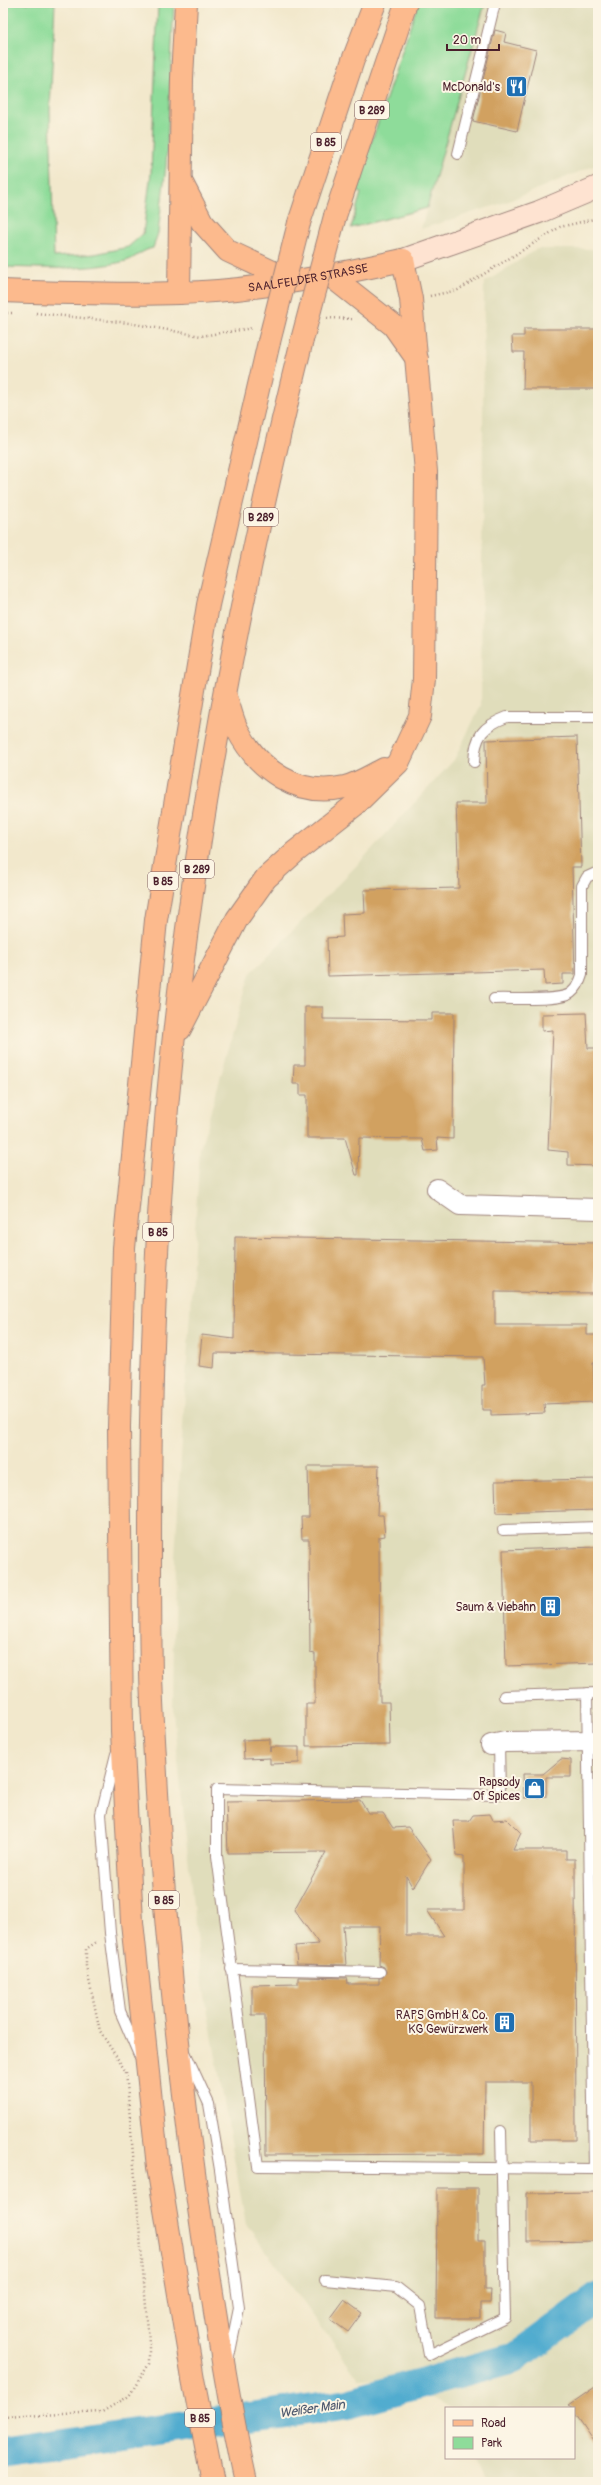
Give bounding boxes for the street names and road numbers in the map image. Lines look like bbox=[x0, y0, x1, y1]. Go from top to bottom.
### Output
road number: B 289 bbox=[355, 101, 389, 119]
road number: B 85 bbox=[311, 133, 341, 151]
street label: SAALFELDER STRASSE bbox=[247, 261, 370, 296]
road number: B 289 bbox=[244, 508, 278, 526]
road number: B 289 bbox=[180, 860, 214, 878]
road number: B 85 bbox=[148, 872, 178, 890]
road number: B 85 bbox=[143, 1223, 173, 1241]
road number: B 85 bbox=[149, 1891, 179, 1909]
road number: B 85 bbox=[185, 2409, 215, 2427]

